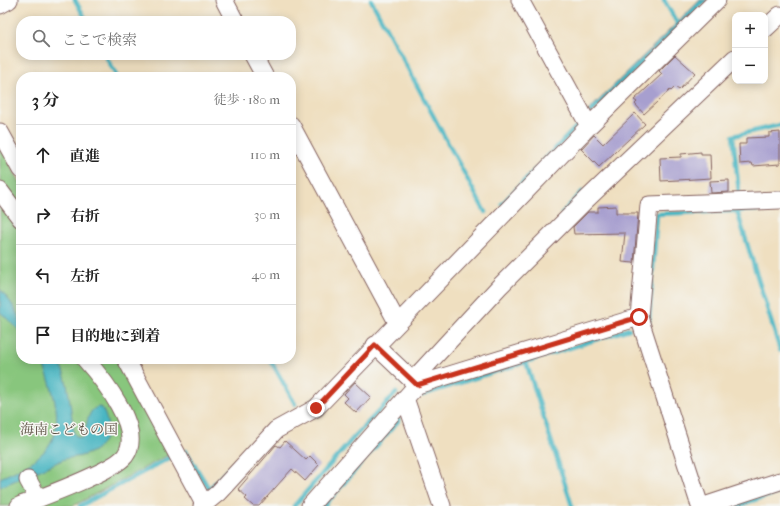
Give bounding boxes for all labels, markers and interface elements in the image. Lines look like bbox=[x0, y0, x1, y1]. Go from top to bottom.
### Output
map controls bbox=[732, 12, 768, 84]
button: + bbox=[732, 12, 768, 48]
search box bbox=[16, 16, 296, 60]
icon: search bbox=[30, 27, 52, 49]
text: ここで検索 bbox=[62, 31, 137, 49]
button: − bbox=[732, 48, 768, 84]
text: 3 分 bbox=[32, 90, 60, 110]
text: 徒歩 · 180 m bbox=[214, 92, 280, 107]
icon: ahead bbox=[32, 144, 54, 166]
text: 直進 bbox=[70, 147, 100, 165]
text: 110 m bbox=[250, 147, 280, 162]
icon: right bbox=[32, 204, 54, 226]
text: 右折 bbox=[70, 207, 100, 225]
text: 30 m bbox=[254, 207, 280, 222]
icon: left bbox=[32, 264, 54, 286]
text: 左折 bbox=[70, 267, 100, 285]
text: 40 m bbox=[252, 267, 280, 282]
route start bbox=[630, 308, 648, 326]
icon: arrive bbox=[32, 324, 54, 346]
text: 目的地に到着 bbox=[70, 327, 160, 345]
route end bbox=[307, 399, 325, 417]
park label: 海南こどもの国 bbox=[20, 421, 118, 438]

